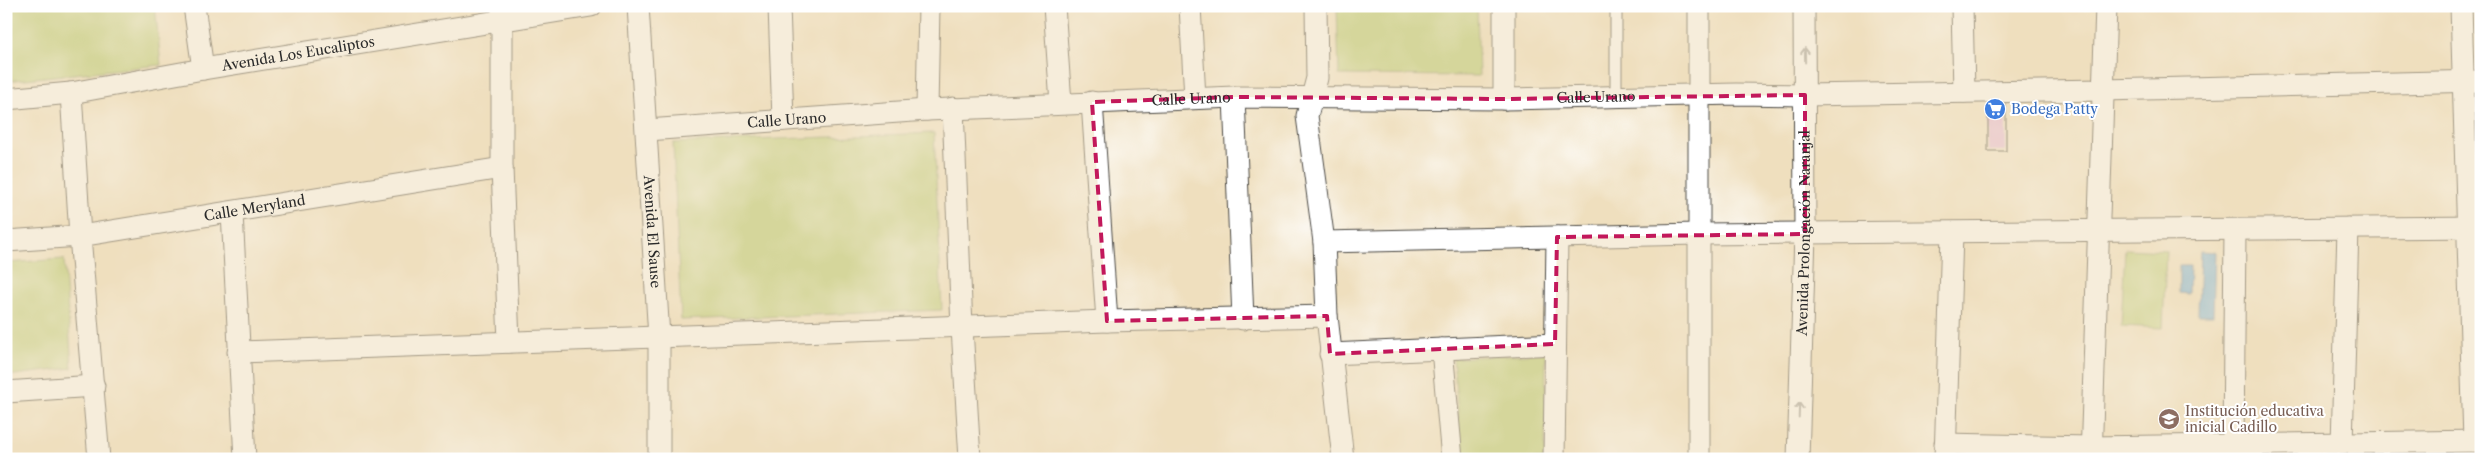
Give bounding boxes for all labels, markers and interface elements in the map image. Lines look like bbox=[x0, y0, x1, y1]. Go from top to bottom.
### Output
street label: Avenida Los Eucaliptos bbox=[220, 32, 376, 75]
one-way arrow bbox=[1800, 47, 1810, 64]
street label: Calle Urano bbox=[1556, 87, 1636, 107]
street label: Calle Urano bbox=[1151, 88, 1231, 109]
supermarket icon: Bodega Patty bbox=[1983, 97, 2007, 121]
place label: Bodega Patty bbox=[2011, 100, 2098, 118]
street label: Calle Urano bbox=[747, 108, 827, 132]
street label: Avenida Prolongación Naranjal bbox=[1793, 130, 1814, 337]
street label: Avenida El Sause bbox=[640, 174, 665, 289]
street label: Calle Meryland bbox=[203, 191, 307, 225]
one-way arrow bbox=[1794, 402, 1804, 418]
place label: Institución educativa inicial Cadillo bbox=[2185, 402, 2324, 436]
school or university icon: Institución educativa inicial Cadillo bbox=[2157, 407, 2181, 431]

